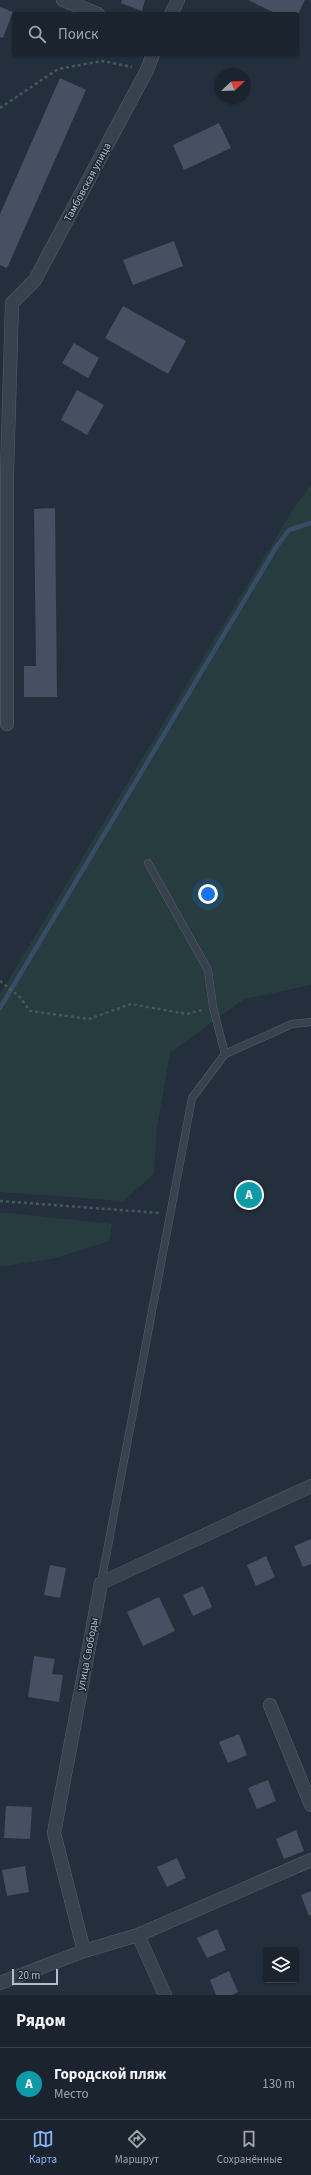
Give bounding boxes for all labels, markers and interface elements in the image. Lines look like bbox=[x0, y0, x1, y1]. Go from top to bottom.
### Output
search box bbox=[12, 12, 299, 56]
icon: search bbox=[26, 23, 48, 45]
text: Поиск bbox=[58, 24, 99, 45]
north arrow bbox=[215, 68, 251, 104]
street label: Тамбовская улица bbox=[60, 140, 115, 224]
your location bbox=[198, 884, 218, 904]
pin: A bbox=[236, 1180, 262, 1210]
street label: улица Свободы bbox=[73, 1616, 102, 1692]
map controls bbox=[263, 1947, 299, 1983]
button: layers bbox=[263, 1947, 299, 1983]
scale bar bbox=[12, 1967, 58, 1986]
text: 20 m bbox=[18, 1968, 40, 1983]
text: Рядом bbox=[16, 2009, 66, 2033]
text: Городской пляж bbox=[54, 2064, 166, 2085]
text: A bbox=[25, 2075, 33, 2093]
text: 130 m bbox=[262, 2075, 295, 2093]
text: Место bbox=[54, 2085, 89, 2103]
tab: Карта bbox=[29, 2128, 57, 2167]
tab: Маршрут bbox=[115, 2128, 159, 2167]
tab: Сохранённые bbox=[217, 2128, 282, 2167]

